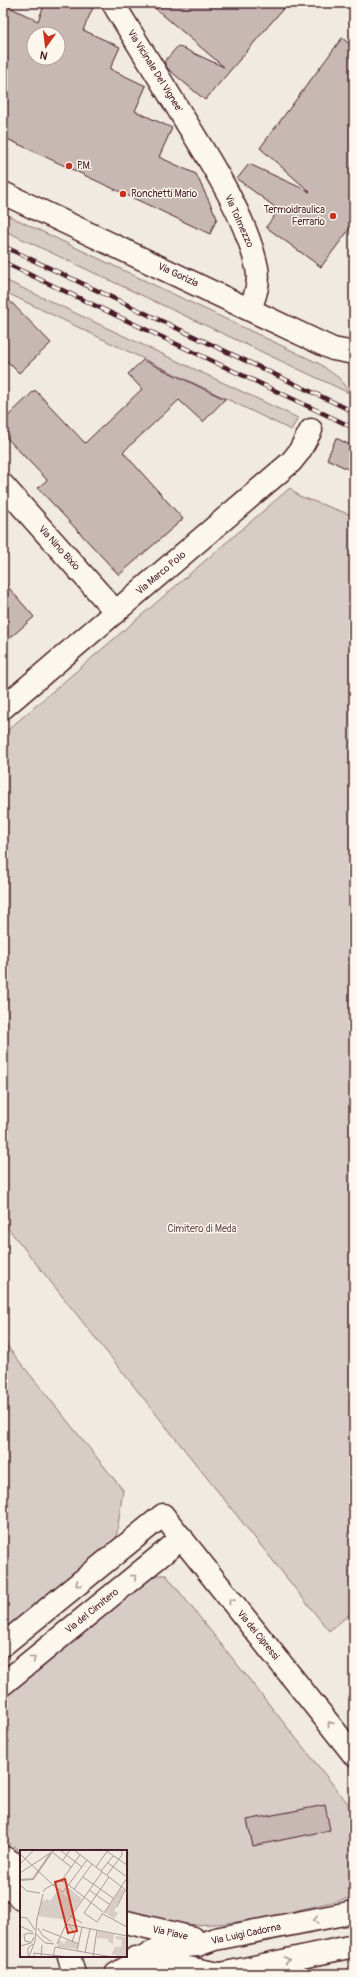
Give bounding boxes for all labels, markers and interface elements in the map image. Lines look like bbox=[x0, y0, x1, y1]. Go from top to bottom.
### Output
north arrow bbox=[26, 26, 66, 66]
street label: Via Vicinale Del Vignee' bbox=[125, 28, 185, 114]
text: N bbox=[38, 48, 49, 62]
place label: P.M. bbox=[77, 160, 92, 172]
marker: P.M. bbox=[64, 161, 74, 171]
place label: Ronchetti Mario bbox=[131, 188, 198, 200]
marker: Ronchetti Mario bbox=[118, 189, 128, 199]
street label: Via Tolmezzo bbox=[222, 193, 256, 250]
place label: Termoidraulica Ferrario bbox=[264, 204, 326, 228]
marker: Termoidraulica Ferrario bbox=[328, 211, 338, 221]
street label: Via Gorizia bbox=[156, 260, 201, 290]
street label: Via Nino Bixio bbox=[36, 523, 83, 573]
street label: Via Marco Polo bbox=[134, 548, 189, 597]
park label: Cimitero di Meda bbox=[168, 1223, 237, 1235]
one-way arrow bbox=[130, 1575, 137, 1582]
one-way arrow bbox=[76, 1579, 83, 1586]
street label: Via del Cimitero bbox=[63, 1585, 122, 1636]
one-way arrow bbox=[229, 1598, 236, 1605]
street label: Via dei Cipressi bbox=[234, 1608, 282, 1662]
one-way arrow bbox=[29, 1657, 36, 1664]
one-way arrow bbox=[327, 1722, 334, 1729]
inset map bbox=[20, 1850, 127, 1957]
one-way arrow bbox=[313, 1915, 319, 1923]
street label: Via Luigi Cadorna bbox=[210, 1921, 282, 1947]
street label: Via Piave bbox=[151, 1923, 189, 1943]
one-way arrow bbox=[283, 1957, 290, 1965]

